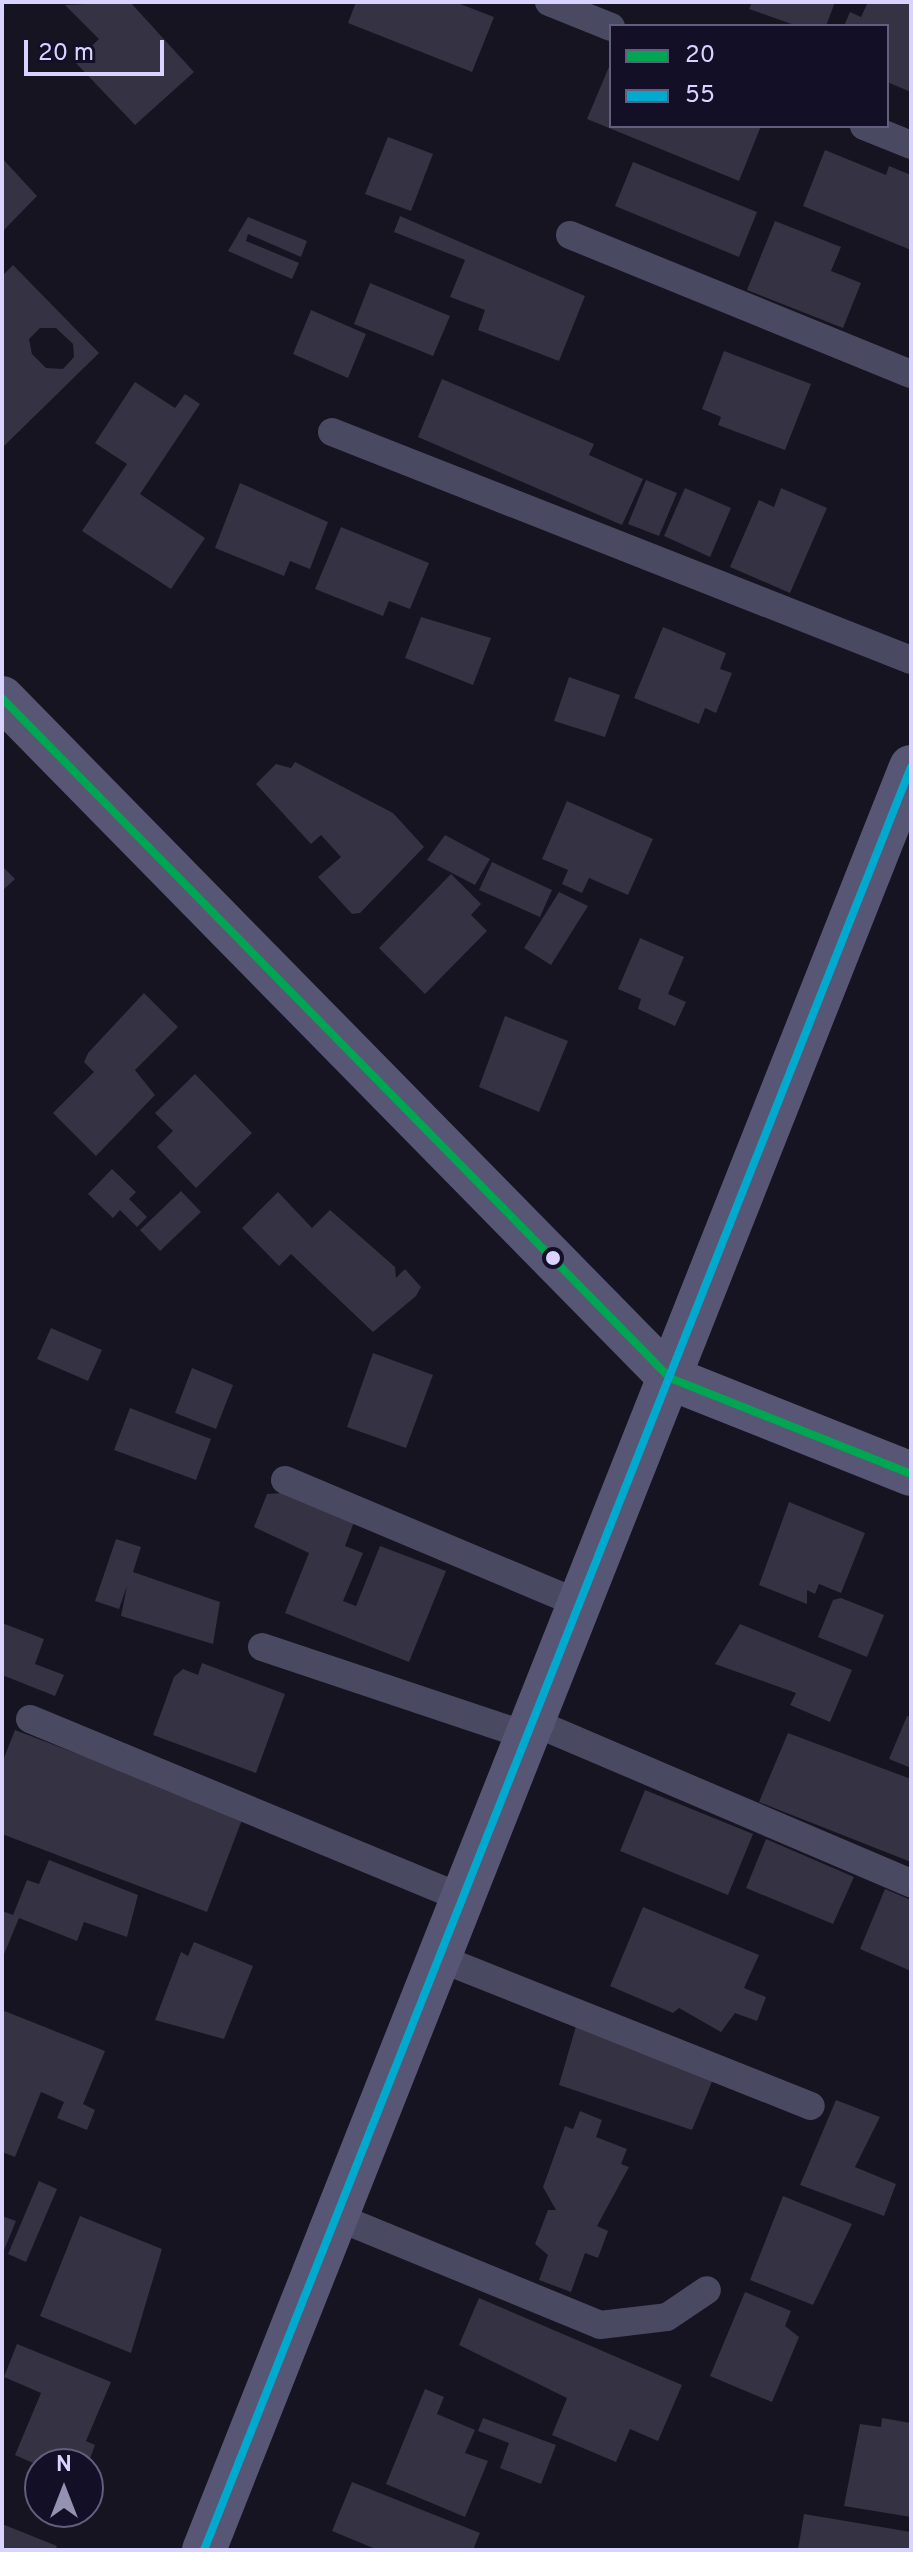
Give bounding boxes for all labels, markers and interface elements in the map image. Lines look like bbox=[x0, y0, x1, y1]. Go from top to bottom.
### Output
scale bar bbox=[28, 24, 168, 74]
legend bbox=[609, 24, 889, 128]
text: 20 m bbox=[38, 39, 94, 69]
text: 20 bbox=[685, 41, 715, 71]
text: 55 bbox=[685, 81, 715, 111]
unlabelled marker bbox=[545, 1250, 561, 1266]
north arrow bbox=[24, 2448, 104, 2528]
text: N bbox=[56, 2452, 72, 2479]

